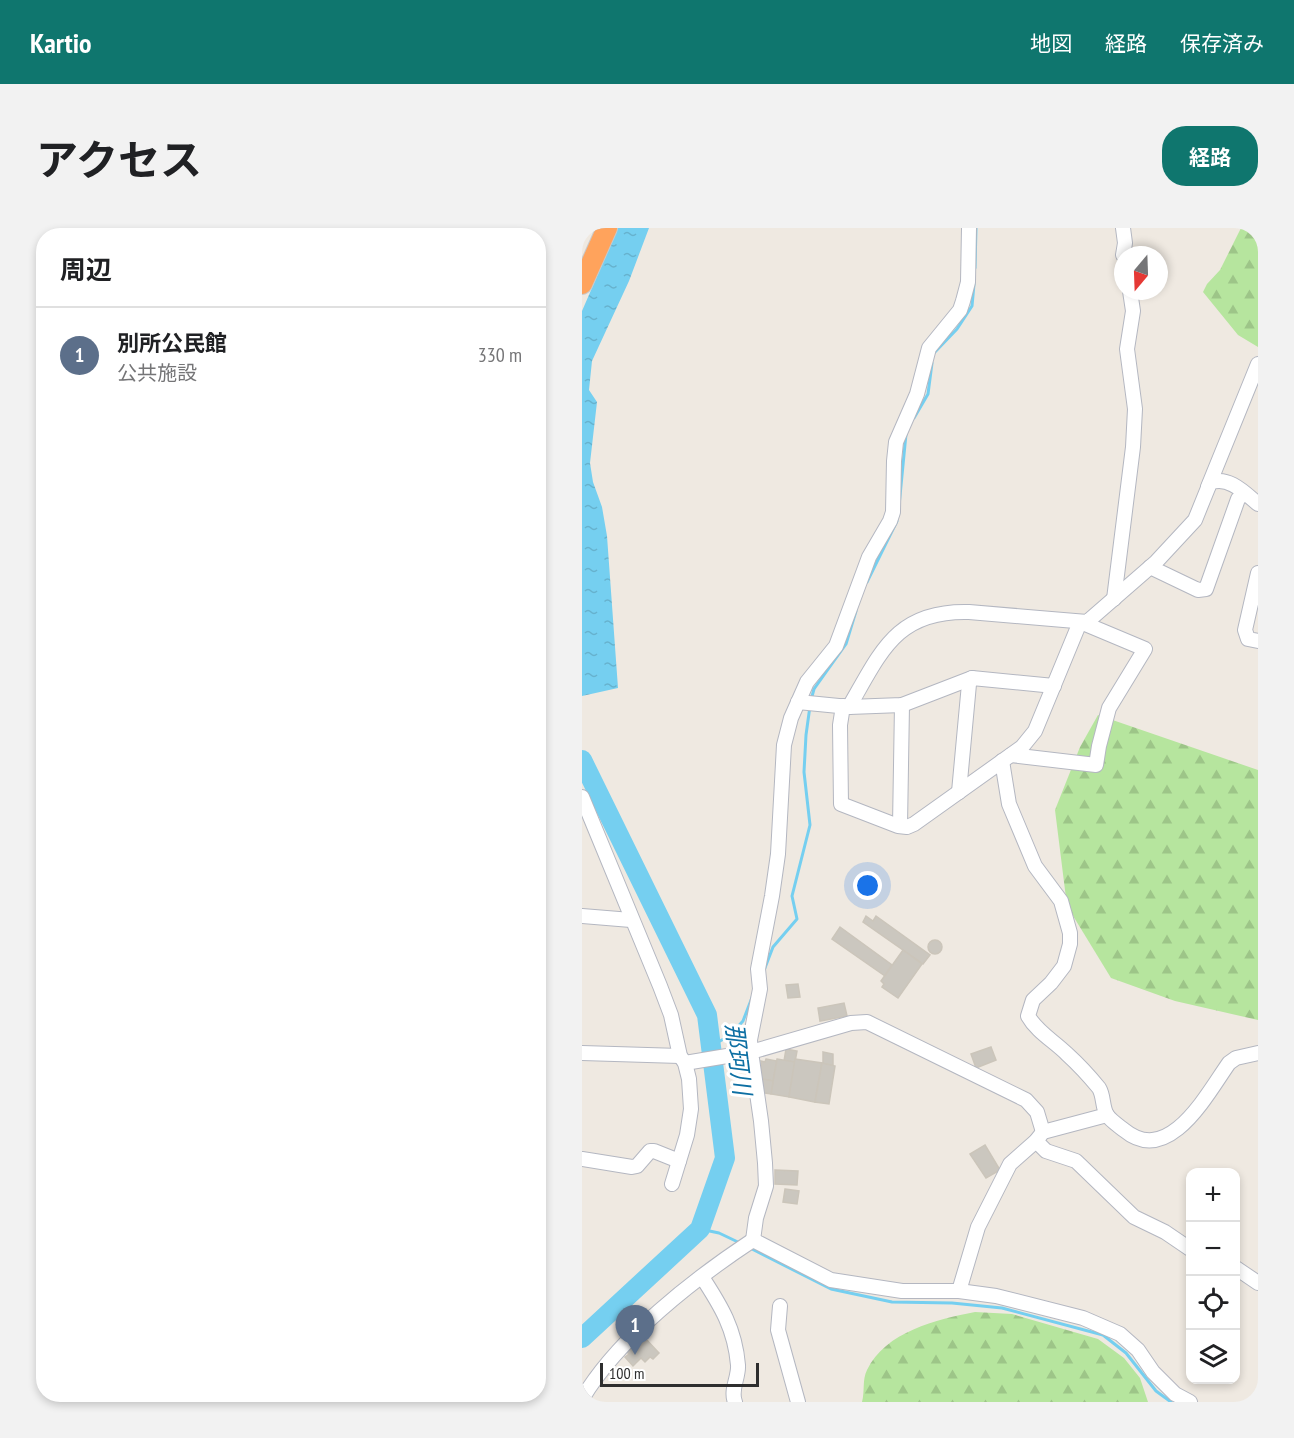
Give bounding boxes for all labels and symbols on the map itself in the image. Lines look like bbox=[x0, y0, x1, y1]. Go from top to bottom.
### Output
north arrow bbox=[1114, 246, 1168, 300]
your location bbox=[853, 871, 882, 900]
water label: 那珂川 bbox=[719, 1021, 759, 1100]
pin: 1 bbox=[616, 1306, 654, 1355]
scale bar bbox=[600, 1360, 759, 1388]

